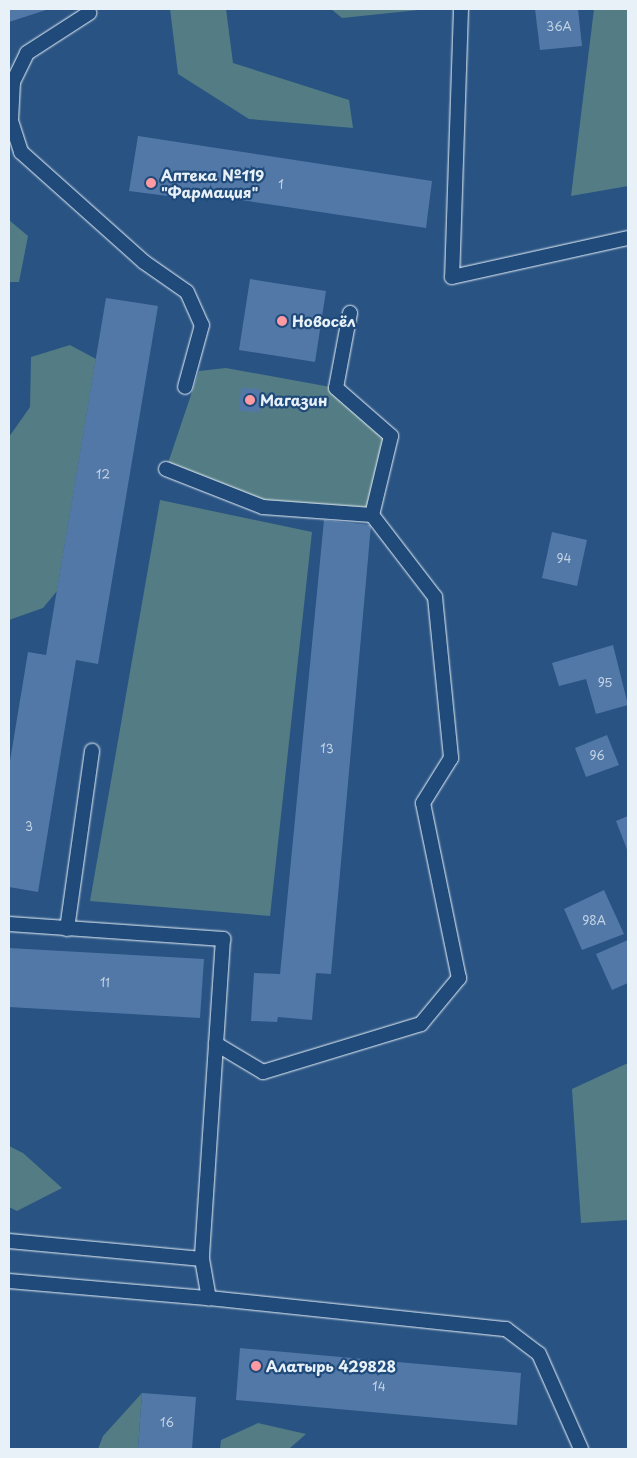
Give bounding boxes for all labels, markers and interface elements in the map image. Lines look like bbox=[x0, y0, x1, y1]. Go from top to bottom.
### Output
house number: 36А bbox=[546, 20, 572, 34]
place label: Аптека №119 "Фармация" bbox=[161, 165, 264, 200]
marker: Аптека №119 "Фармация" bbox=[145, 177, 157, 189]
house number: 1 bbox=[278, 178, 284, 192]
place label: Новосёл bbox=[292, 312, 356, 330]
marker: Новосёл bbox=[276, 315, 288, 327]
place label: Магазин bbox=[260, 391, 327, 409]
marker: Магазин bbox=[244, 394, 256, 406]
house number: 12 bbox=[96, 468, 110, 482]
house number: 94 bbox=[557, 552, 571, 566]
house number: 95 bbox=[598, 676, 612, 690]
house number: 13 bbox=[320, 742, 334, 756]
house number: 96 bbox=[589, 749, 605, 763]
house number: 3 bbox=[25, 820, 33, 834]
house number: 98А bbox=[582, 914, 606, 928]
house number: 11 bbox=[100, 976, 110, 990]
place label: Алатырь 429828 bbox=[266, 1357, 397, 1375]
marker: Алатырь 429828 bbox=[250, 1360, 262, 1372]
house number: 14 bbox=[372, 1380, 386, 1394]
house number: 16 bbox=[160, 1416, 174, 1430]

